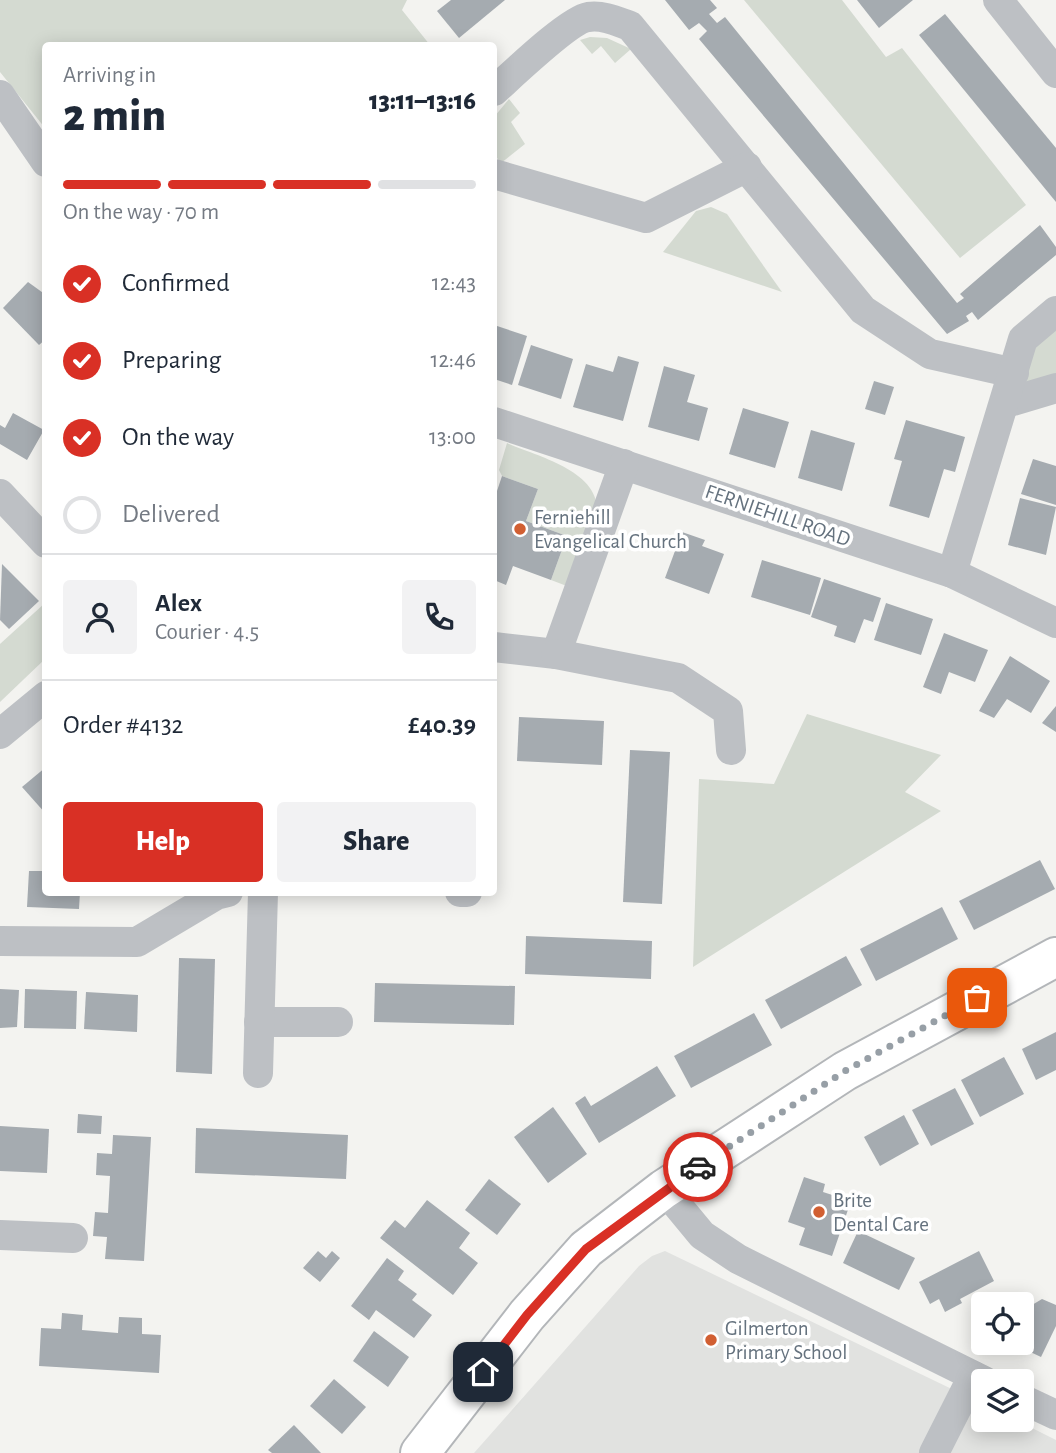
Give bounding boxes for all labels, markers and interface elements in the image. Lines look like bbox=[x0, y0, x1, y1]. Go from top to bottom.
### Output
text: Arriving in bbox=[63, 64, 156, 87]
text: 13:11–13:16 bbox=[369, 88, 476, 114]
text: 2 min bbox=[63, 93, 166, 139]
text: On the way · 70 m bbox=[63, 201, 219, 224]
icon: check bbox=[63, 265, 101, 303]
text: Confirmed bbox=[122, 270, 230, 296]
text: 12:43 bbox=[432, 272, 476, 295]
icon: check bbox=[63, 342, 101, 380]
text: Preparing bbox=[122, 347, 221, 373]
text: 12:46 bbox=[430, 349, 476, 372]
icon: check bbox=[63, 419, 101, 457]
text: On the way bbox=[122, 424, 234, 450]
text: 13:00 bbox=[429, 426, 476, 449]
street label: FERNIEHILL ROAD bbox=[703, 481, 853, 550]
text: Delivered bbox=[122, 501, 220, 527]
place label: Ferniehill Evangelical Church bbox=[534, 507, 687, 552]
marker: Ferniehill Evangelical Church bbox=[512, 521, 528, 537]
button: person bbox=[63, 580, 137, 654]
button: phone bbox=[402, 580, 476, 654]
text: Alex bbox=[155, 590, 202, 616]
text: Courier · 4.5 bbox=[155, 621, 259, 644]
text: Order #4132 bbox=[63, 712, 183, 738]
text: £40.39 bbox=[408, 712, 476, 738]
button: Help bbox=[63, 802, 263, 882]
button: Share bbox=[277, 802, 476, 882]
pin bbox=[947, 968, 1007, 1028]
icon: bag bbox=[958, 979, 996, 1017]
courier bbox=[663, 1132, 733, 1202]
icon: car bbox=[679, 1148, 717, 1186]
place label: Brite Dental Care bbox=[833, 1190, 929, 1235]
marker: Brite Dental Care bbox=[811, 1204, 827, 1220]
map controls bbox=[971, 1292, 1034, 1432]
button: locate bbox=[971, 1292, 1034, 1355]
place label: Gilmerton Primary School bbox=[725, 1318, 848, 1363]
marker: Gilmerton Primary School bbox=[703, 1332, 719, 1348]
pin bbox=[453, 1342, 513, 1402]
icon: home bbox=[464, 1353, 502, 1391]
button: layers bbox=[971, 1369, 1034, 1432]

